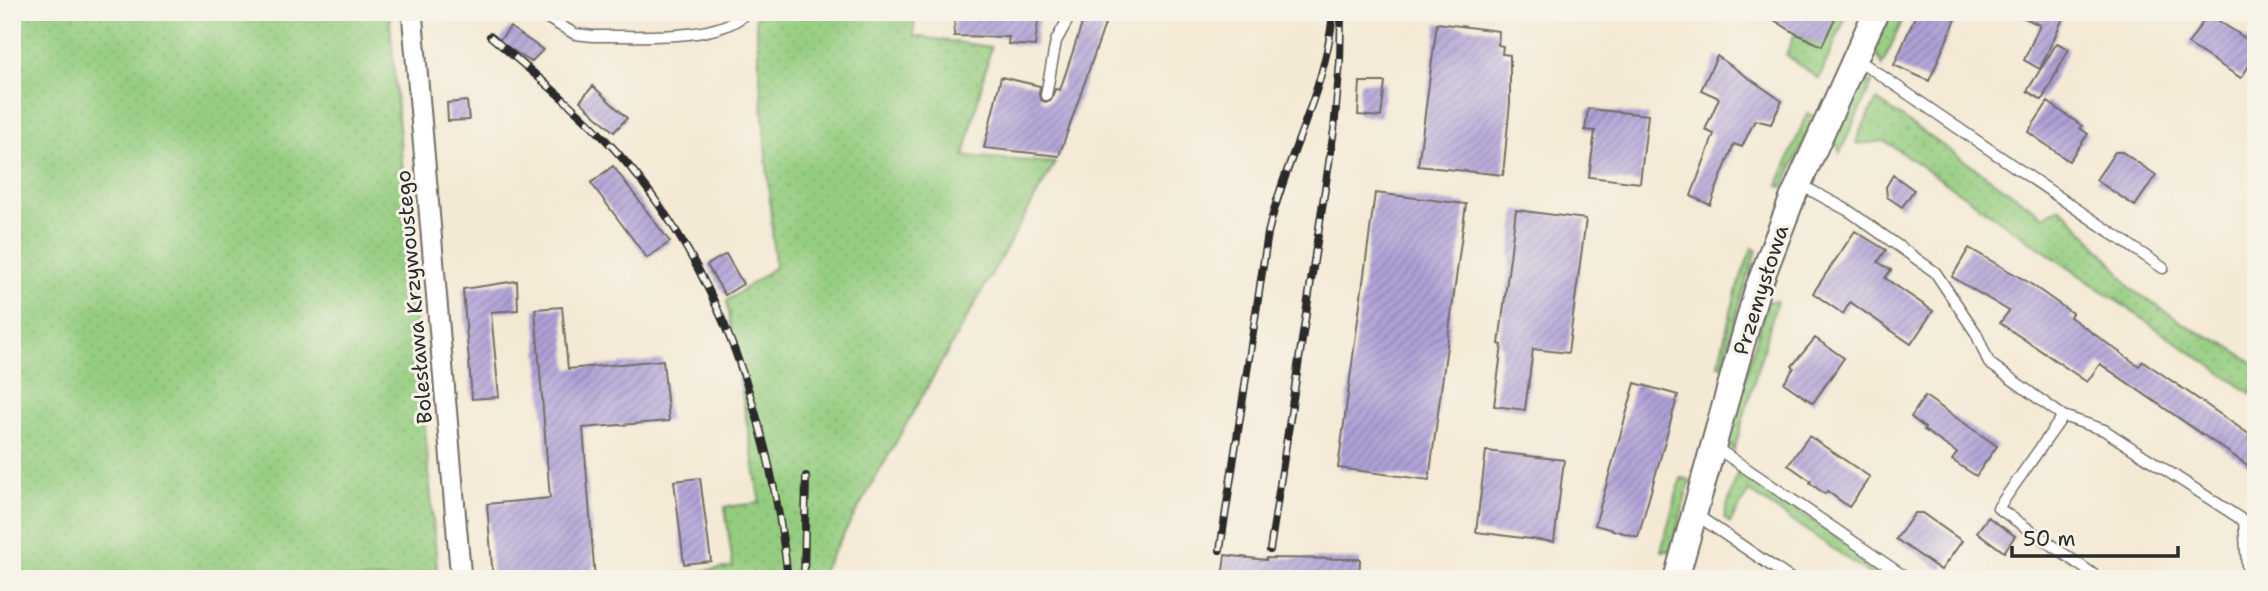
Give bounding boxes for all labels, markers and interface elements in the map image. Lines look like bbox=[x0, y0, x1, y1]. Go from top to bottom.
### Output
street label: Bolesława Krzywoustego bbox=[389, 169, 439, 425]
street label: Przemysłowa bbox=[1727, 221, 1795, 359]
scale bar bbox=[2012, 514, 2179, 558]
text: 50 m bbox=[2023, 525, 2076, 553]

